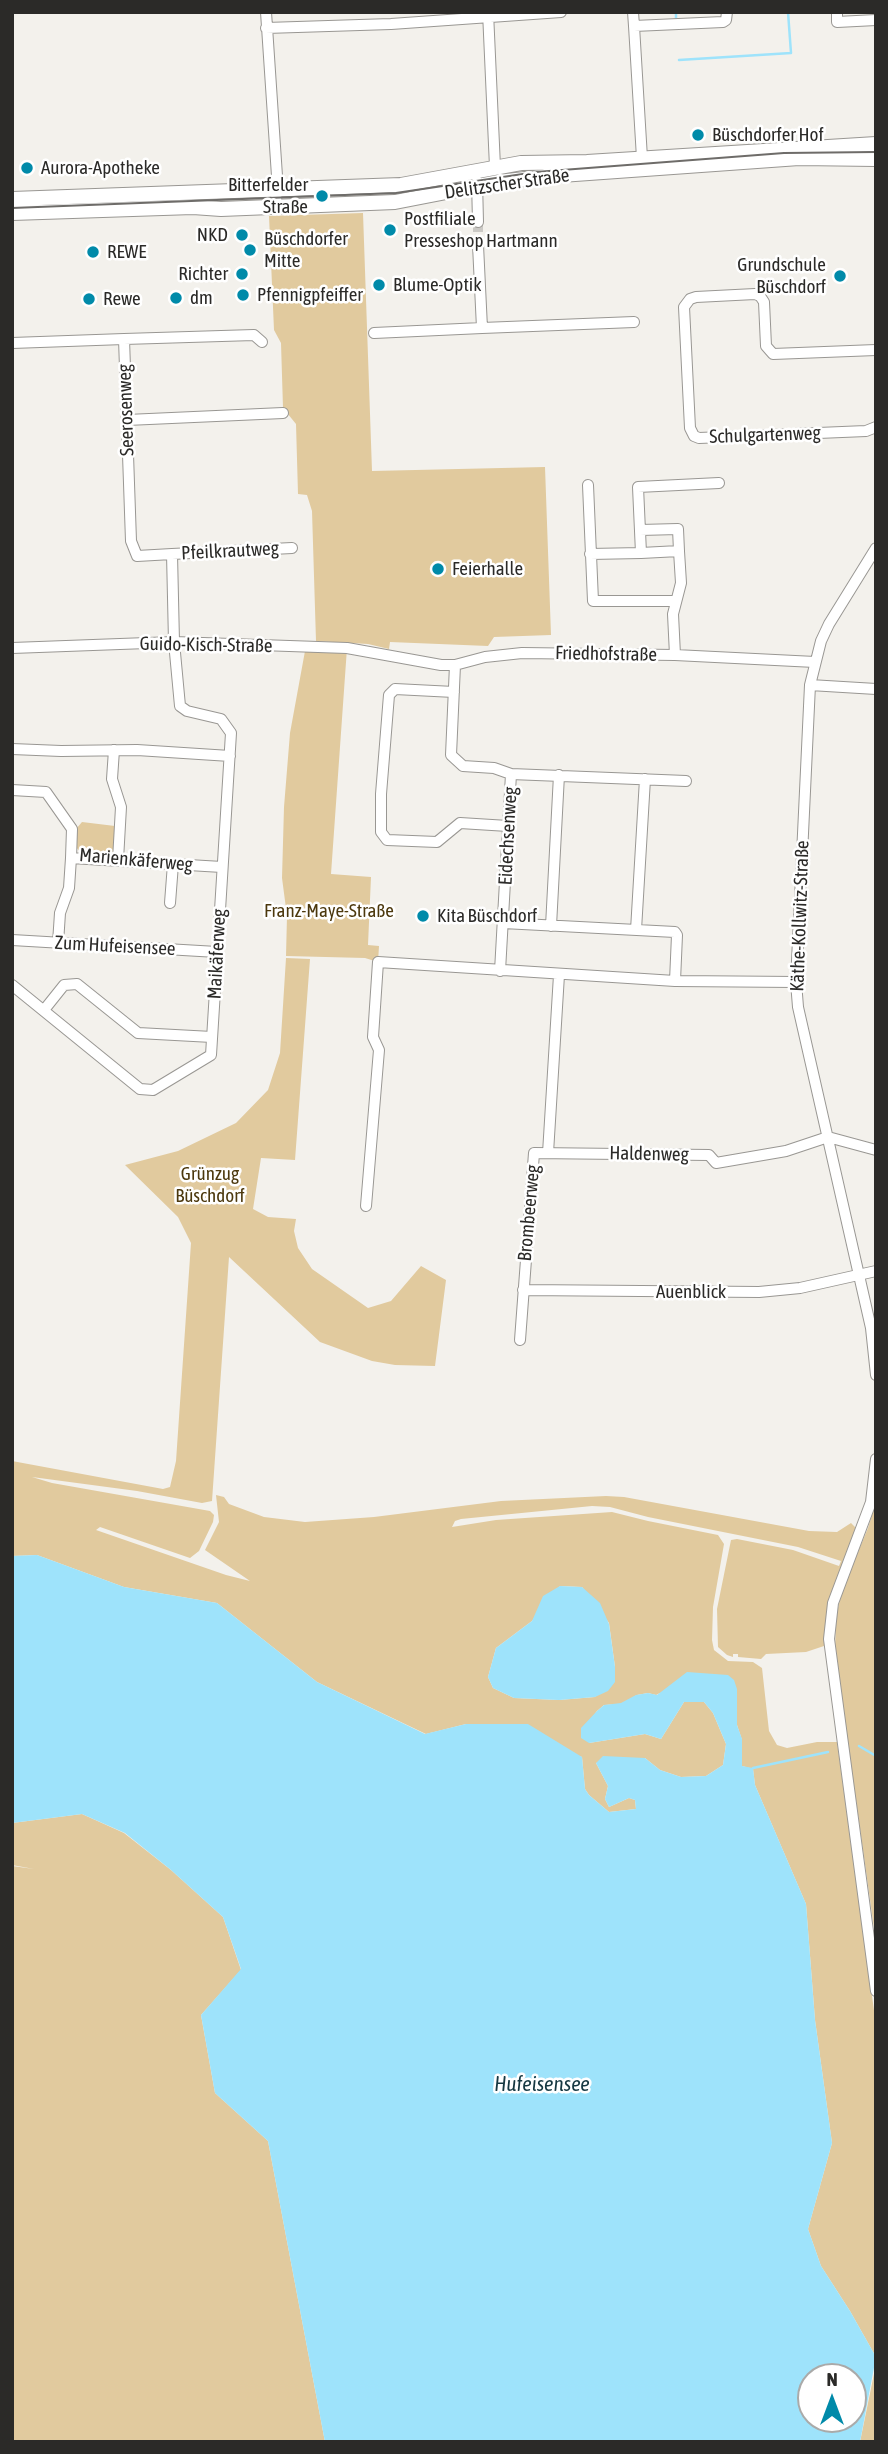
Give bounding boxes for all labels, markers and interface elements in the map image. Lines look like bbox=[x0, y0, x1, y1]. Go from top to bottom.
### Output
place label: Büschdorfer Hof bbox=[712, 124, 824, 146]
marker: Büschdorfer Hof bbox=[690, 127, 706, 143]
place label: Aurora-Apotheke bbox=[41, 157, 160, 179]
marker: Aurora-Apotheke bbox=[19, 160, 35, 176]
street label: Delitzscher Straße bbox=[443, 164, 571, 204]
place label: Bitterfelder Straße bbox=[228, 174, 308, 218]
marker: Bitterfelder Straße bbox=[314, 188, 330, 204]
place label: Postfiliale Presseshop Hartmann bbox=[404, 208, 558, 252]
marker: Postfiliale Presseshop Hartmann bbox=[382, 222, 398, 238]
place label: NKD bbox=[197, 224, 228, 246]
marker: NKD bbox=[234, 227, 250, 243]
place label: Büschdorfer Mitte bbox=[264, 228, 348, 272]
place label: REWE bbox=[107, 241, 146, 263]
marker: Büschdorfer Mitte bbox=[242, 242, 258, 258]
marker: REWE bbox=[85, 244, 101, 260]
place label: Grundschule Büschdorf bbox=[737, 254, 826, 298]
place label: Richter bbox=[178, 263, 228, 285]
marker: Richter bbox=[234, 266, 250, 282]
marker: Grundschule Büschdorf bbox=[832, 268, 848, 284]
place label: Blume-Optik bbox=[393, 274, 482, 296]
marker: Blume-Optik bbox=[371, 277, 387, 293]
place label: Pfennigpfeiffer bbox=[257, 284, 363, 306]
place label: dm bbox=[190, 287, 213, 309]
marker: Pfennigpfeiffer bbox=[235, 287, 251, 303]
place label: Rewe bbox=[103, 288, 141, 310]
marker: dm bbox=[168, 290, 184, 306]
marker: Rewe bbox=[81, 291, 97, 307]
street label: Seerosenweg bbox=[113, 364, 139, 456]
street label: Schulgartenweg bbox=[709, 422, 821, 448]
street label: Pfeilkrautweg bbox=[181, 537, 279, 565]
place label: Feierhalle bbox=[452, 558, 523, 580]
marker: Feierhalle bbox=[430, 561, 446, 577]
street label: Guido-Kisch-Straße bbox=[139, 632, 273, 658]
street label: Friedhofstraße bbox=[555, 642, 657, 666]
street label: Eidechsenweg bbox=[494, 786, 522, 886]
street label: Käthe-Kollwitz-Straße bbox=[786, 840, 814, 992]
street label: Marienkäferweg bbox=[78, 844, 194, 876]
park label: Franz-Maye-Straße bbox=[264, 900, 394, 922]
place label: Kita Büschdorf bbox=[437, 905, 537, 927]
street label: Maikäferweg bbox=[203, 908, 231, 1000]
marker: Kita Büschdorf bbox=[415, 908, 431, 924]
street label: Zum Hufeisensee bbox=[54, 931, 176, 961]
street label: Haldenweg bbox=[609, 1142, 689, 1166]
park label: Grünzug Büschdorf bbox=[175, 1163, 245, 1207]
street label: Brombeerweg bbox=[513, 1164, 545, 1262]
street label: Auenblick bbox=[656, 1281, 726, 1303]
water label: Hufeisensee bbox=[494, 2071, 590, 2097]
north arrow bbox=[797, 2363, 867, 2433]
text: N bbox=[826, 2368, 838, 2390]

